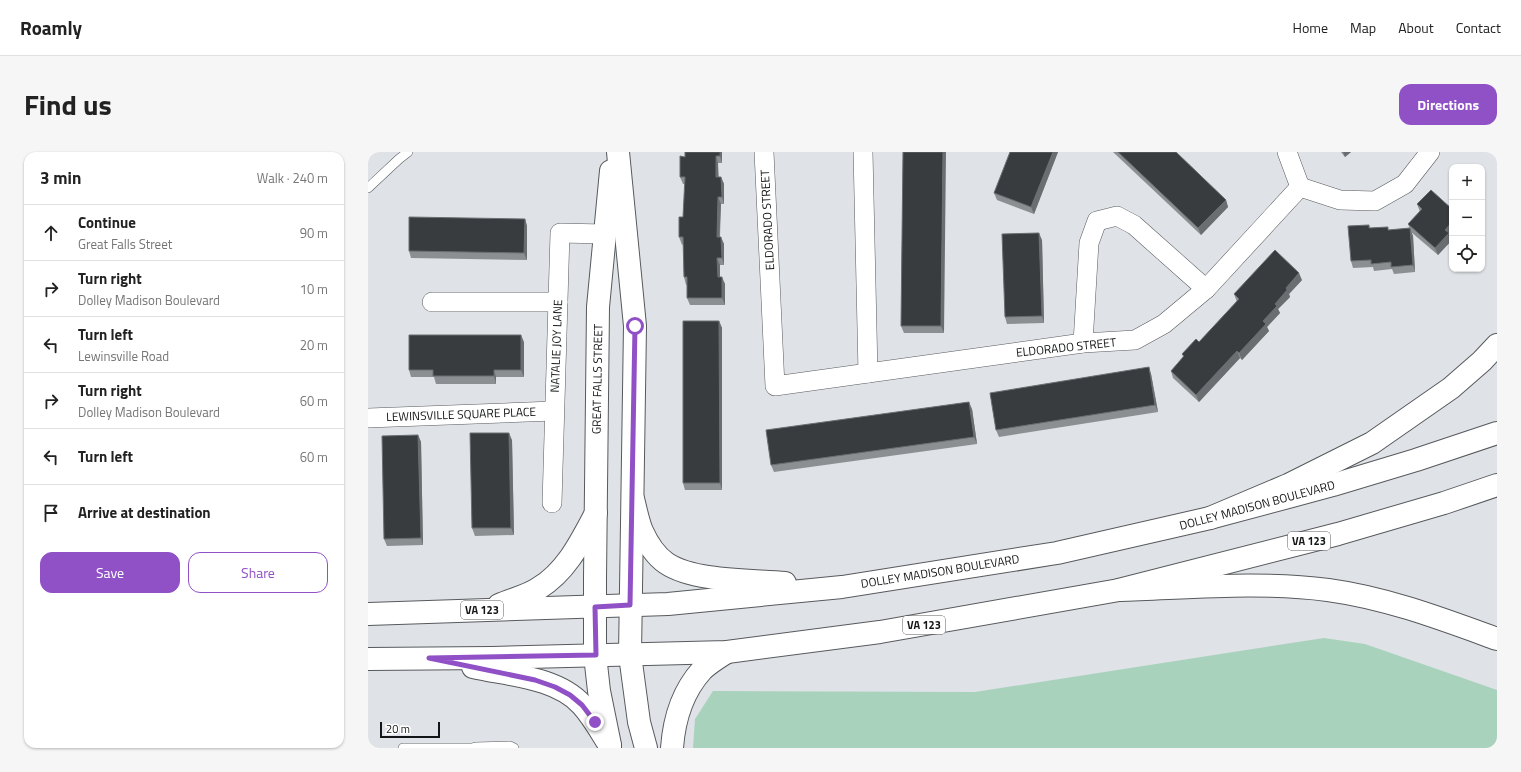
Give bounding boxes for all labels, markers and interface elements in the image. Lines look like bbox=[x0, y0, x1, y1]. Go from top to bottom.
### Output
text: Roamly bbox=[20, 13, 82, 42]
text: Home bbox=[1293, 17, 1328, 38]
text: Map bbox=[1350, 17, 1376, 38]
text: About bbox=[1398, 17, 1434, 38]
text: Contact bbox=[1456, 17, 1501, 38]
text: Find us bbox=[24, 83, 112, 126]
button: Directions bbox=[1399, 84, 1497, 125]
map controls bbox=[1449, 164, 1485, 272]
button: + bbox=[1449, 164, 1485, 200]
text: 3 min bbox=[40, 165, 81, 191]
text: Walk · 240 m bbox=[257, 168, 328, 188]
street label: ELDORADO STREET bbox=[755, 169, 779, 271]
button: − bbox=[1449, 200, 1485, 236]
text: Continue bbox=[78, 211, 136, 234]
icon: ahead bbox=[40, 222, 62, 244]
text: 90 m bbox=[300, 223, 328, 243]
text: Great Falls Street bbox=[78, 234, 172, 254]
button: locate bbox=[1449, 236, 1485, 272]
text: Turn right bbox=[78, 267, 142, 290]
icon: right bbox=[40, 278, 62, 300]
text: 10 m bbox=[300, 279, 328, 299]
text: Dolley Madison Boulevard bbox=[78, 290, 220, 310]
street label: NATALIE JOY LANE bbox=[545, 299, 567, 393]
route start bbox=[626, 317, 644, 335]
text: Turn left bbox=[78, 323, 133, 346]
street label: GREAT FALLS STREET bbox=[587, 323, 607, 434]
street label: ELDORADO STREET bbox=[1015, 332, 1118, 362]
icon: left bbox=[40, 334, 62, 356]
text: 20 m bbox=[300, 335, 328, 355]
text: Lewinsville Road bbox=[78, 346, 169, 366]
text: Turn right bbox=[78, 379, 142, 402]
icon: right bbox=[40, 390, 62, 412]
text: 60 m bbox=[300, 391, 328, 411]
text: Dolley Madison Boulevard bbox=[78, 402, 220, 422]
street label: LEWINSVILLE SQUARE PLACE bbox=[386, 402, 537, 426]
text: Turn left bbox=[78, 445, 133, 468]
icon: left bbox=[40, 446, 62, 468]
text: 60 m bbox=[300, 447, 328, 467]
street label: DOLLEY MADISON BOULEVARD bbox=[1177, 475, 1337, 535]
text: Arrive at destination bbox=[78, 501, 211, 524]
icon: arrive bbox=[40, 502, 62, 524]
road number: VA 123 bbox=[1288, 532, 1330, 550]
street label: DOLLEY MADISON BOULEVARD bbox=[859, 549, 1021, 593]
button: Save bbox=[40, 552, 180, 593]
button: Share bbox=[188, 552, 328, 593]
road number: VA 123 bbox=[461, 601, 503, 619]
road number: VA 123 bbox=[903, 616, 945, 634]
route end bbox=[586, 713, 604, 731]
scale bar bbox=[380, 720, 440, 739]
text: 20 m bbox=[386, 721, 410, 737]

